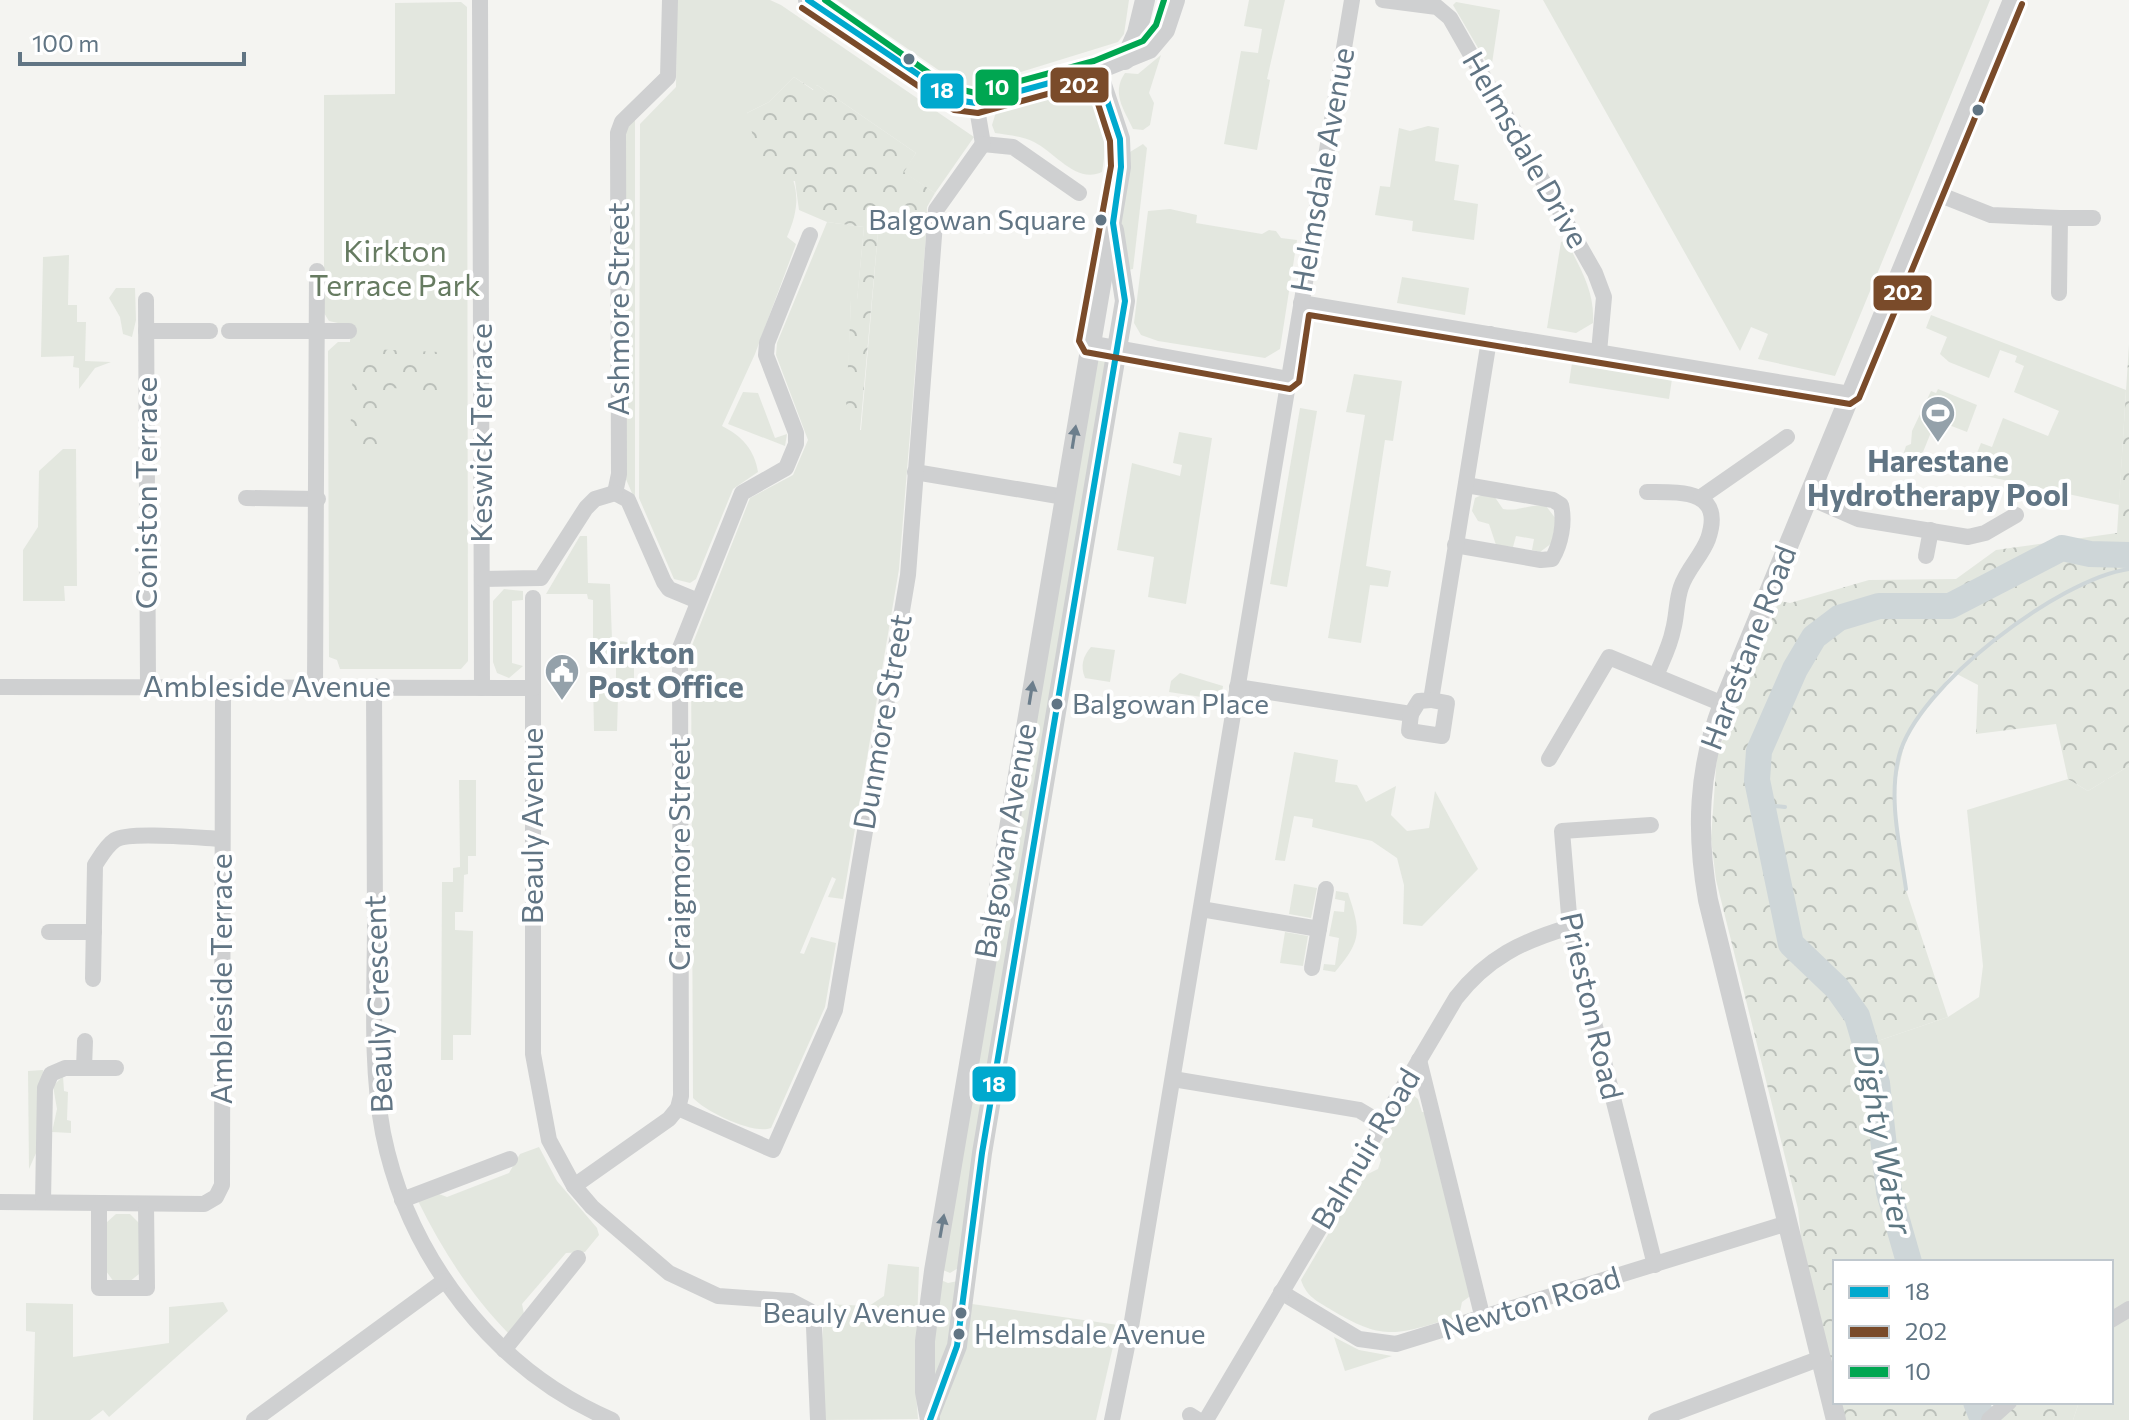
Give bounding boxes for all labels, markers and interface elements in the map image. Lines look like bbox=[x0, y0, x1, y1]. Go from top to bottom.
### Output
scale bar bbox=[20, 16, 244, 66]
text: 100 m bbox=[32, 28, 99, 57]
street label: Helmsdale Avenue bbox=[1281, 44, 1360, 295]
street label: Helmsdale Drive bbox=[1456, 44, 1598, 253]
unlabelled marker bbox=[901, 51, 917, 67]
line badge: 202 bbox=[1049, 66, 1110, 104]
line badge: 10 bbox=[974, 68, 1020, 107]
text: 202 bbox=[1059, 71, 1099, 98]
line badge: 18 bbox=[919, 72, 965, 110]
text: 10 bbox=[985, 73, 1009, 100]
text: 18 bbox=[930, 76, 954, 103]
unlabelled marker bbox=[1970, 102, 1986, 118]
street label: Ashmore Street bbox=[598, 202, 635, 416]
place label: Balgowan Square bbox=[868, 202, 1086, 236]
marker: Balgowan Square bbox=[1093, 212, 1109, 228]
park label: Kirkton Terrace Park bbox=[309, 231, 481, 302]
line badge: 202 bbox=[1872, 274, 1933, 312]
text: 202 bbox=[1883, 278, 1923, 305]
street label: Keswick Terrace bbox=[461, 323, 498, 543]
street label: Coniston Terrace bbox=[126, 377, 163, 609]
sports icon: Harestane Hydrotherapy Pool bbox=[1919, 394, 1957, 444]
one-way arrow bbox=[1068, 424, 1080, 449]
place label: Harestane Hydrotherapy Pool bbox=[1807, 441, 2069, 512]
street label: Harestane Road bbox=[1691, 540, 1803, 754]
street label: Dunmore Street bbox=[843, 611, 918, 832]
place label: Kirkton Post Office bbox=[588, 633, 744, 704]
public building icon: Kirkton Post Office bbox=[543, 652, 581, 702]
street label: Ambleside Avenue bbox=[143, 666, 391, 703]
one-way arrow bbox=[1025, 680, 1038, 705]
place label: Balgowan Place bbox=[1072, 686, 1269, 720]
marker: Balgowan Place bbox=[1049, 696, 1065, 712]
street label: Balgowan Avenue bbox=[965, 720, 1042, 961]
street label: Beauly Avenue bbox=[512, 728, 549, 924]
street label: Craigmore Street bbox=[659, 737, 696, 971]
street label: Ambleside Terrace bbox=[201, 853, 238, 1105]
street label: Beauly Crescent bbox=[354, 894, 399, 1114]
street label: Prieston Road bbox=[1554, 908, 1633, 1103]
water label: Dighty Water bbox=[1847, 1040, 1923, 1239]
street label: Balmuir Road bbox=[1301, 1061, 1426, 1235]
line badge: 18 bbox=[971, 1065, 1017, 1103]
text: 18 bbox=[982, 1070, 1006, 1097]
one-way arrow bbox=[936, 1213, 948, 1238]
street label: Newton Road bbox=[1436, 1257, 1624, 1346]
legend bbox=[1833, 1260, 2113, 1404]
text: 18 bbox=[1905, 1276, 1930, 1305]
place label: Beauly Avenue bbox=[763, 1295, 946, 1329]
marker: Beauly Avenue bbox=[953, 1305, 969, 1321]
place label: Helmsdale Avenue bbox=[974, 1316, 1205, 1350]
text: 202 bbox=[1905, 1316, 1947, 1345]
marker: Helmsdale Avenue bbox=[951, 1326, 967, 1342]
text: 10 bbox=[1905, 1356, 1931, 1385]

